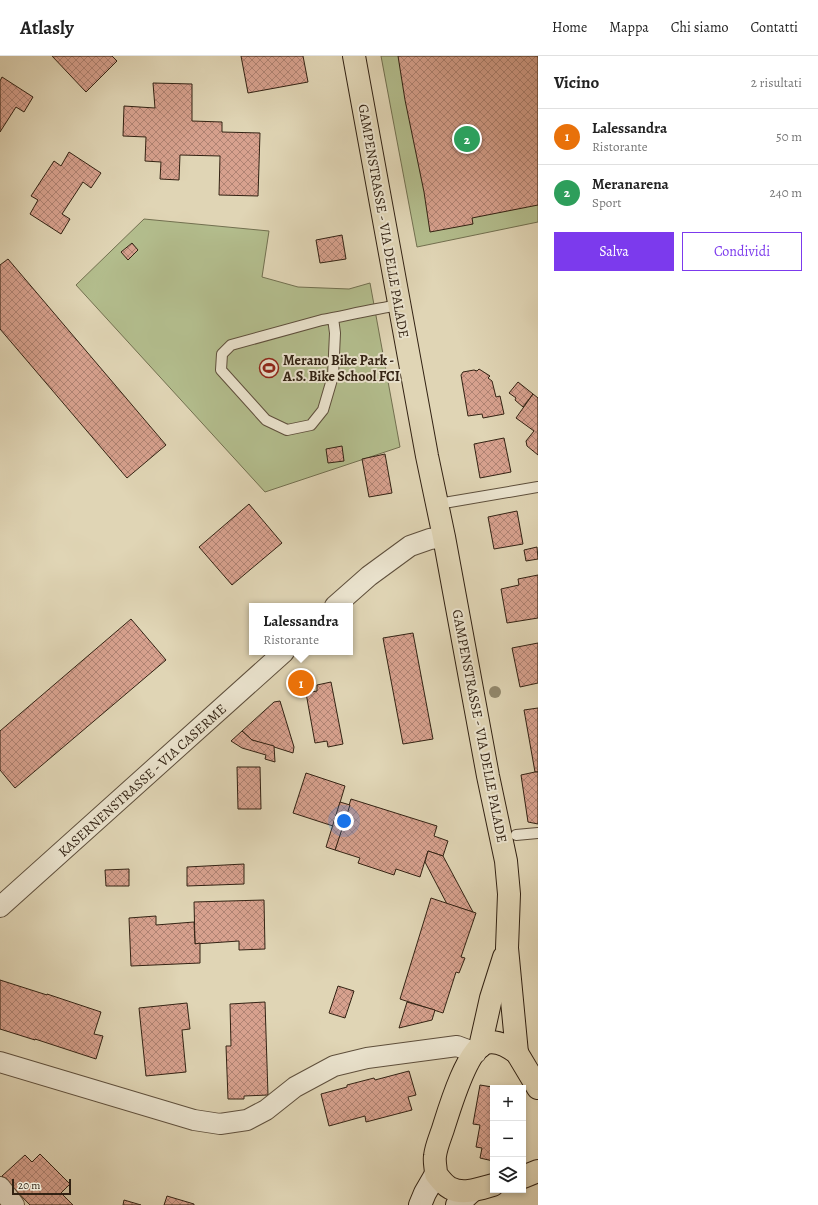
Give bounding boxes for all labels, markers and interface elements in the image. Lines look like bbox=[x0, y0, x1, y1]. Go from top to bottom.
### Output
text: Atlasly bbox=[20, 15, 74, 41]
text: Home bbox=[552, 18, 587, 37]
text: Mappa bbox=[609, 18, 649, 37]
text: Chi siamo bbox=[671, 18, 729, 37]
text: Contatti bbox=[751, 18, 798, 37]
text: Vicino bbox=[554, 71, 599, 94]
text: 2 risultati bbox=[751, 74, 802, 91]
street label: GAMPENSTRASSE - VIA DELLE PALADE bbox=[354, 103, 413, 339]
text: Lalessandra bbox=[592, 118, 667, 138]
pin: 2 bbox=[454, 124, 480, 154]
text: 1 bbox=[565, 128, 569, 145]
text: 50 m bbox=[776, 128, 802, 145]
text: Ristorante bbox=[592, 138, 648, 155]
text: Meranarena bbox=[592, 174, 669, 194]
text: 2 bbox=[564, 184, 570, 201]
text: 240 m bbox=[770, 184, 802, 201]
text: Sport bbox=[592, 194, 622, 211]
button: Salva bbox=[554, 232, 674, 271]
button: Condividi bbox=[682, 232, 802, 271]
place label: Merano Bike Park - A.S. Bike School FCI bbox=[282, 351, 400, 386]
sports icon: Merano Bike Park - A.S. Bike School FCI bbox=[258, 357, 280, 379]
popup bbox=[249, 603, 353, 655]
street label: GAMPENSTRASSE - VIA DELLE PALADE bbox=[448, 608, 511, 844]
text: Lalessandra bbox=[263, 611, 339, 631]
text: Ristorante bbox=[263, 631, 319, 648]
pin: 1 bbox=[288, 668, 314, 698]
street label: KASERNENSTRASSE - VIA CASERME bbox=[54, 700, 231, 861]
your location bbox=[334, 811, 354, 831]
map controls bbox=[490, 1085, 526, 1193]
button: + bbox=[490, 1085, 526, 1121]
button: − bbox=[490, 1121, 526, 1157]
button: layers bbox=[490, 1157, 526, 1193]
scale bar bbox=[12, 1177, 71, 1196]
text: 20 m bbox=[18, 1178, 40, 1193]

